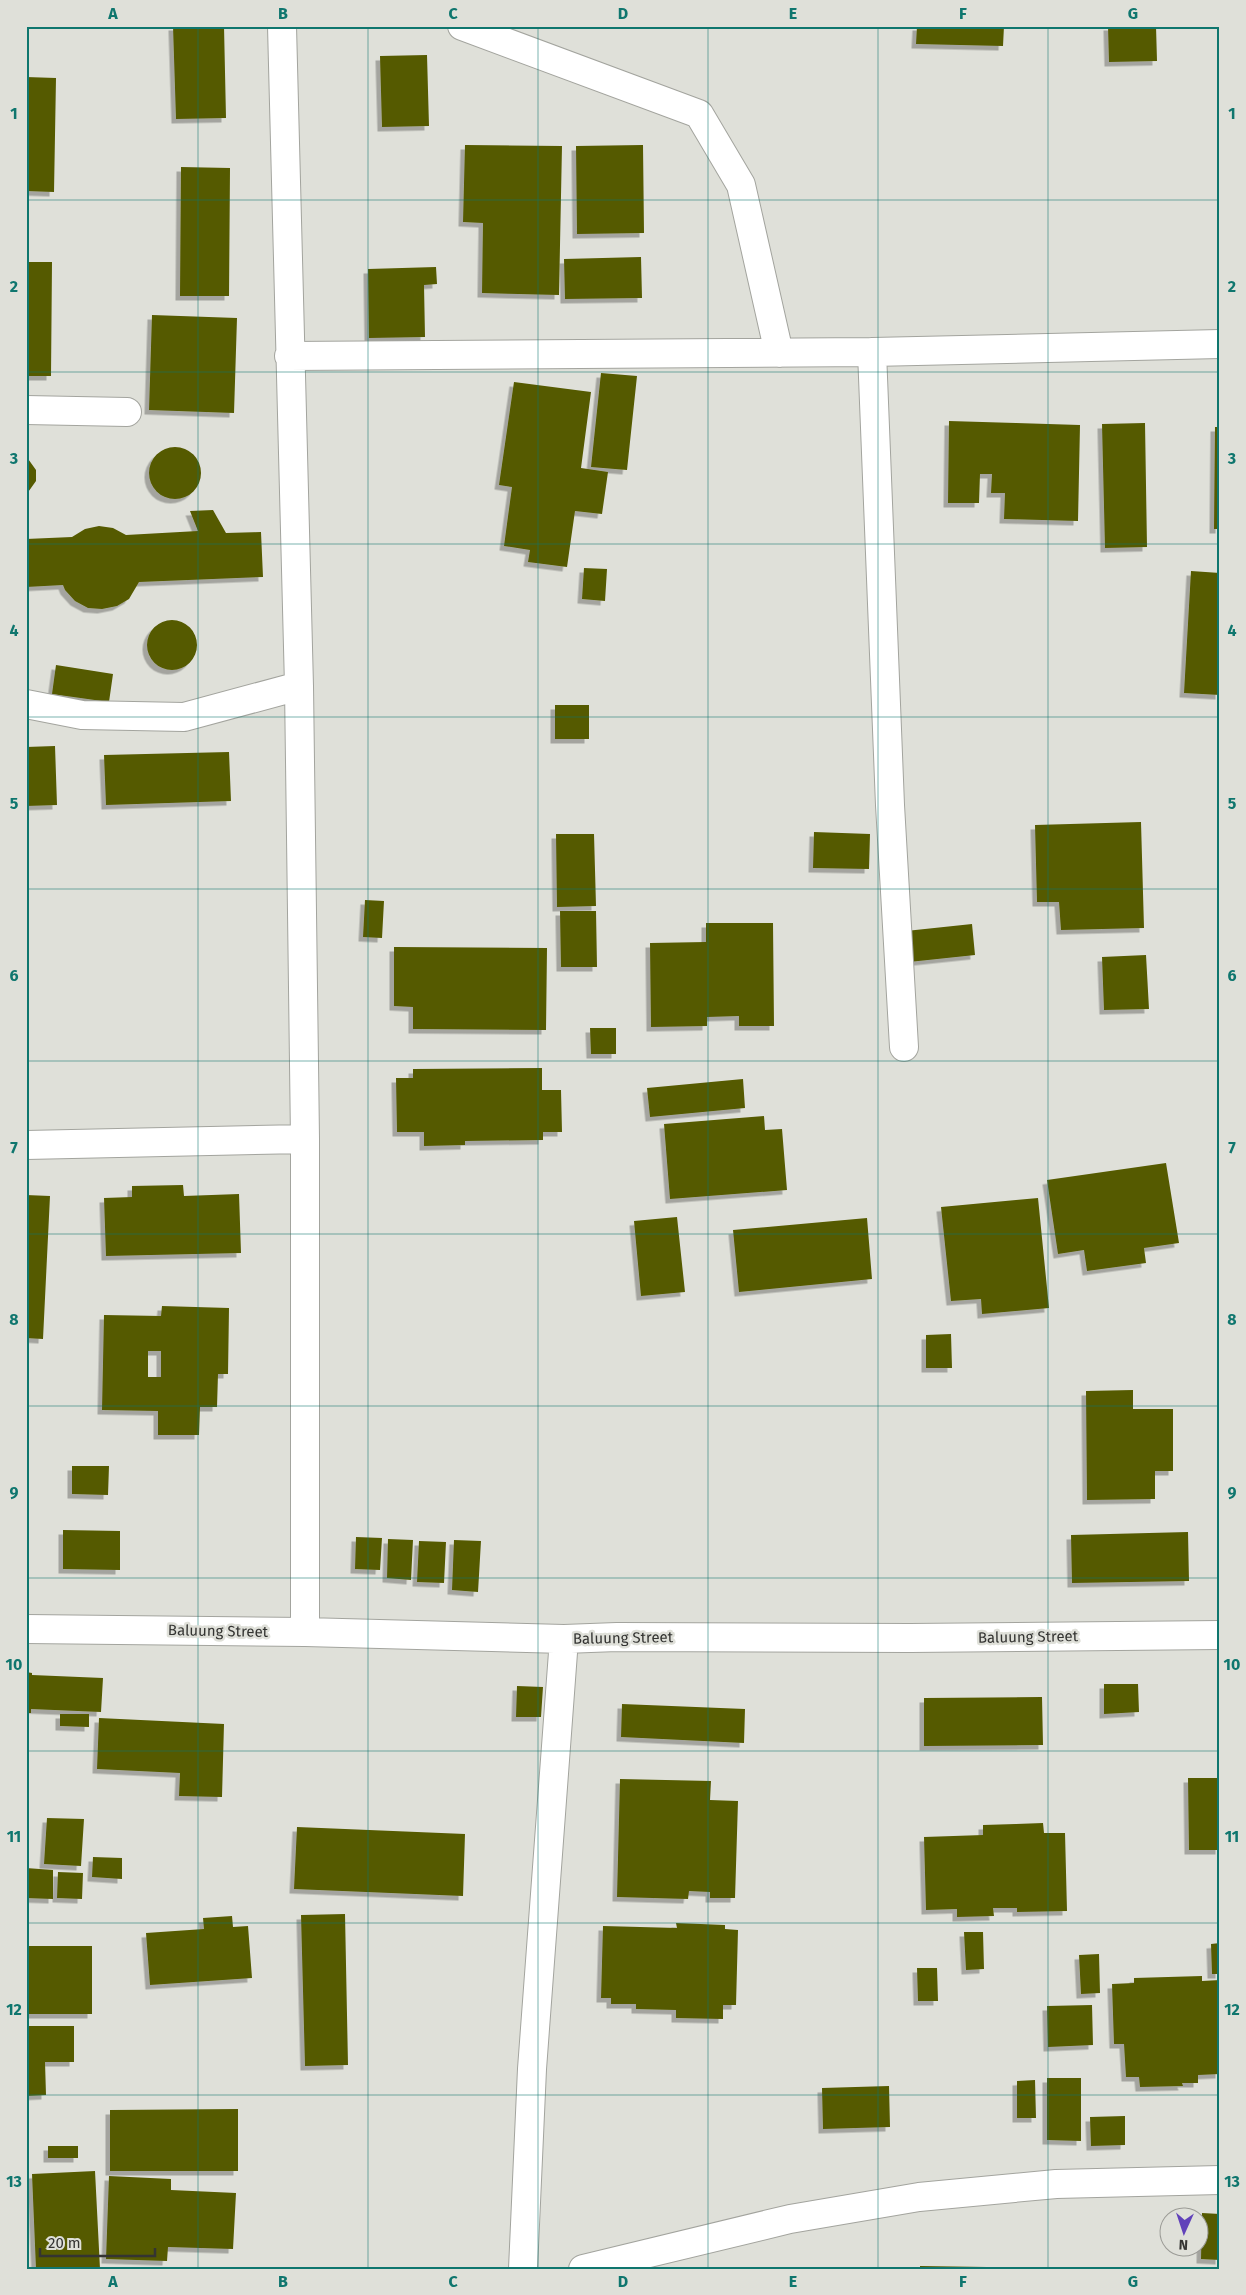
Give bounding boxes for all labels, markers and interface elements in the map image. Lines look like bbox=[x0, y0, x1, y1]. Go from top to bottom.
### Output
text: A bbox=[107, 4, 118, 23]
text: B bbox=[278, 4, 288, 23]
text: C bbox=[448, 4, 458, 23]
text: D bbox=[618, 4, 628, 23]
text: E bbox=[789, 4, 797, 23]
text: F bbox=[959, 4, 967, 23]
text: G bbox=[1128, 4, 1138, 23]
text: 1 bbox=[10, 104, 18, 123]
text: 1 bbox=[1228, 104, 1236, 123]
text: 2 bbox=[10, 277, 18, 296]
text: 2 bbox=[1228, 277, 1236, 296]
text: 3 bbox=[9, 449, 18, 468]
text: 3 bbox=[1227, 449, 1236, 468]
text: 4 bbox=[9, 621, 19, 640]
text: 4 bbox=[1227, 621, 1237, 640]
text: 5 bbox=[10, 794, 19, 813]
text: 5 bbox=[1228, 794, 1237, 813]
text: 6 bbox=[9, 966, 19, 985]
text: 6 bbox=[1227, 966, 1237, 985]
text: 7 bbox=[10, 1138, 18, 1157]
text: 7 bbox=[1228, 1138, 1236, 1157]
text: 8 bbox=[9, 1310, 19, 1329]
text: 8 bbox=[1227, 1310, 1237, 1329]
text: 9 bbox=[10, 1483, 19, 1502]
text: 9 bbox=[1228, 1483, 1237, 1502]
street label: Baluung Street bbox=[168, 1621, 269, 1641]
street label: Baluung Street bbox=[978, 1627, 1079, 1647]
street label: Baluung Street bbox=[573, 1628, 674, 1648]
text: 10 bbox=[6, 1655, 22, 1674]
text: 10 bbox=[1224, 1655, 1240, 1674]
text: 11 bbox=[7, 1827, 21, 1846]
text: 11 bbox=[1225, 1827, 1239, 1846]
text: 12 bbox=[6, 2000, 22, 2019]
text: 12 bbox=[1224, 2000, 1240, 2019]
text: 13 bbox=[6, 2172, 22, 2191]
text: 13 bbox=[1224, 2172, 1240, 2191]
north arrow bbox=[1158, 2208, 1208, 2258]
scale bar bbox=[40, 2225, 155, 2257]
text: 20 m bbox=[48, 2234, 81, 2252]
text: N bbox=[1178, 2236, 1188, 2253]
text: A bbox=[107, 2272, 118, 2291]
text: B bbox=[278, 2272, 288, 2291]
text: C bbox=[448, 2272, 458, 2291]
text: D bbox=[618, 2272, 628, 2291]
text: E bbox=[789, 2272, 797, 2291]
text: F bbox=[959, 2272, 967, 2291]
text: G bbox=[1128, 2272, 1138, 2291]

